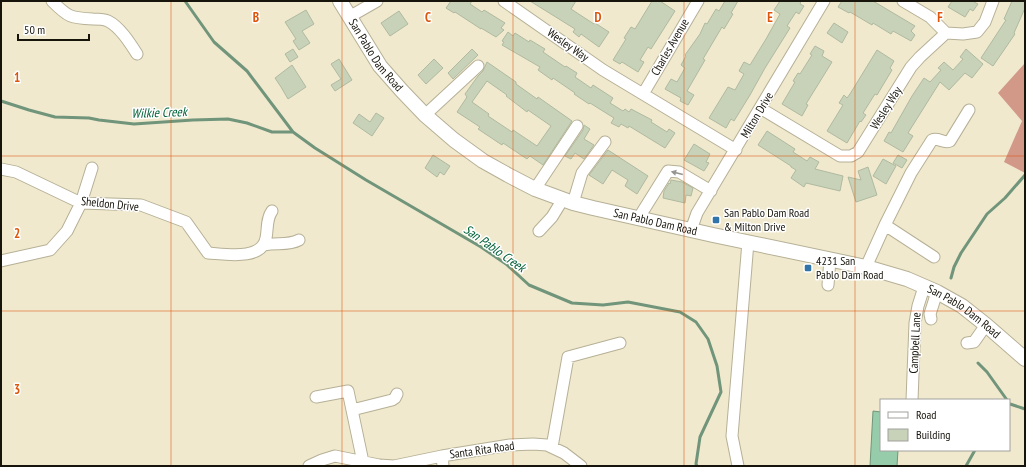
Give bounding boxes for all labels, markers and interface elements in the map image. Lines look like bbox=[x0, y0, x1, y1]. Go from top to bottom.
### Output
text: B bbox=[253, 9, 259, 26]
text: C bbox=[425, 9, 431, 26]
text: D bbox=[595, 9, 602, 26]
text: E bbox=[767, 9, 773, 26]
text: F bbox=[937, 9, 943, 26]
scale bar bbox=[18, 16, 89, 42]
street label: San Pablo Dam Road bbox=[346, 16, 407, 94]
street label: Charles Avenue bbox=[647, 16, 692, 78]
text: 50 m bbox=[24, 22, 45, 37]
street label: Wesley Way bbox=[544, 25, 593, 65]
text: 1 bbox=[14, 69, 20, 86]
street label: Wesley Way bbox=[867, 83, 905, 132]
street label: Milton Drive bbox=[737, 89, 776, 140]
water label: Wilkie Creek bbox=[131, 103, 189, 122]
one-way arrow bbox=[671, 170, 683, 176]
street label: Sheldon Drive bbox=[80, 193, 140, 214]
street label: San Pablo Dam Road bbox=[612, 205, 699, 238]
place label: San Pablo Dam Road & Milton Drive bbox=[724, 205, 809, 234]
marker: San Pablo Dam Road & Milton Drive bbox=[711, 215, 721, 225]
water label: San Pablo Creek bbox=[460, 221, 531, 277]
text: 2 bbox=[14, 225, 20, 242]
place label: 4231 San Pablo Dam Road bbox=[816, 253, 884, 282]
marker: 4231 San Pablo Dam Road bbox=[803, 263, 813, 273]
street label: San Pablo Dam Road bbox=[925, 281, 1004, 341]
street label: Campbell Lane bbox=[905, 312, 924, 374]
text: 3 bbox=[14, 381, 20, 398]
legend bbox=[880, 399, 1010, 451]
text: Road bbox=[916, 407, 936, 422]
text: Building bbox=[916, 427, 951, 442]
street label: Santa Rita Road bbox=[449, 438, 515, 461]

